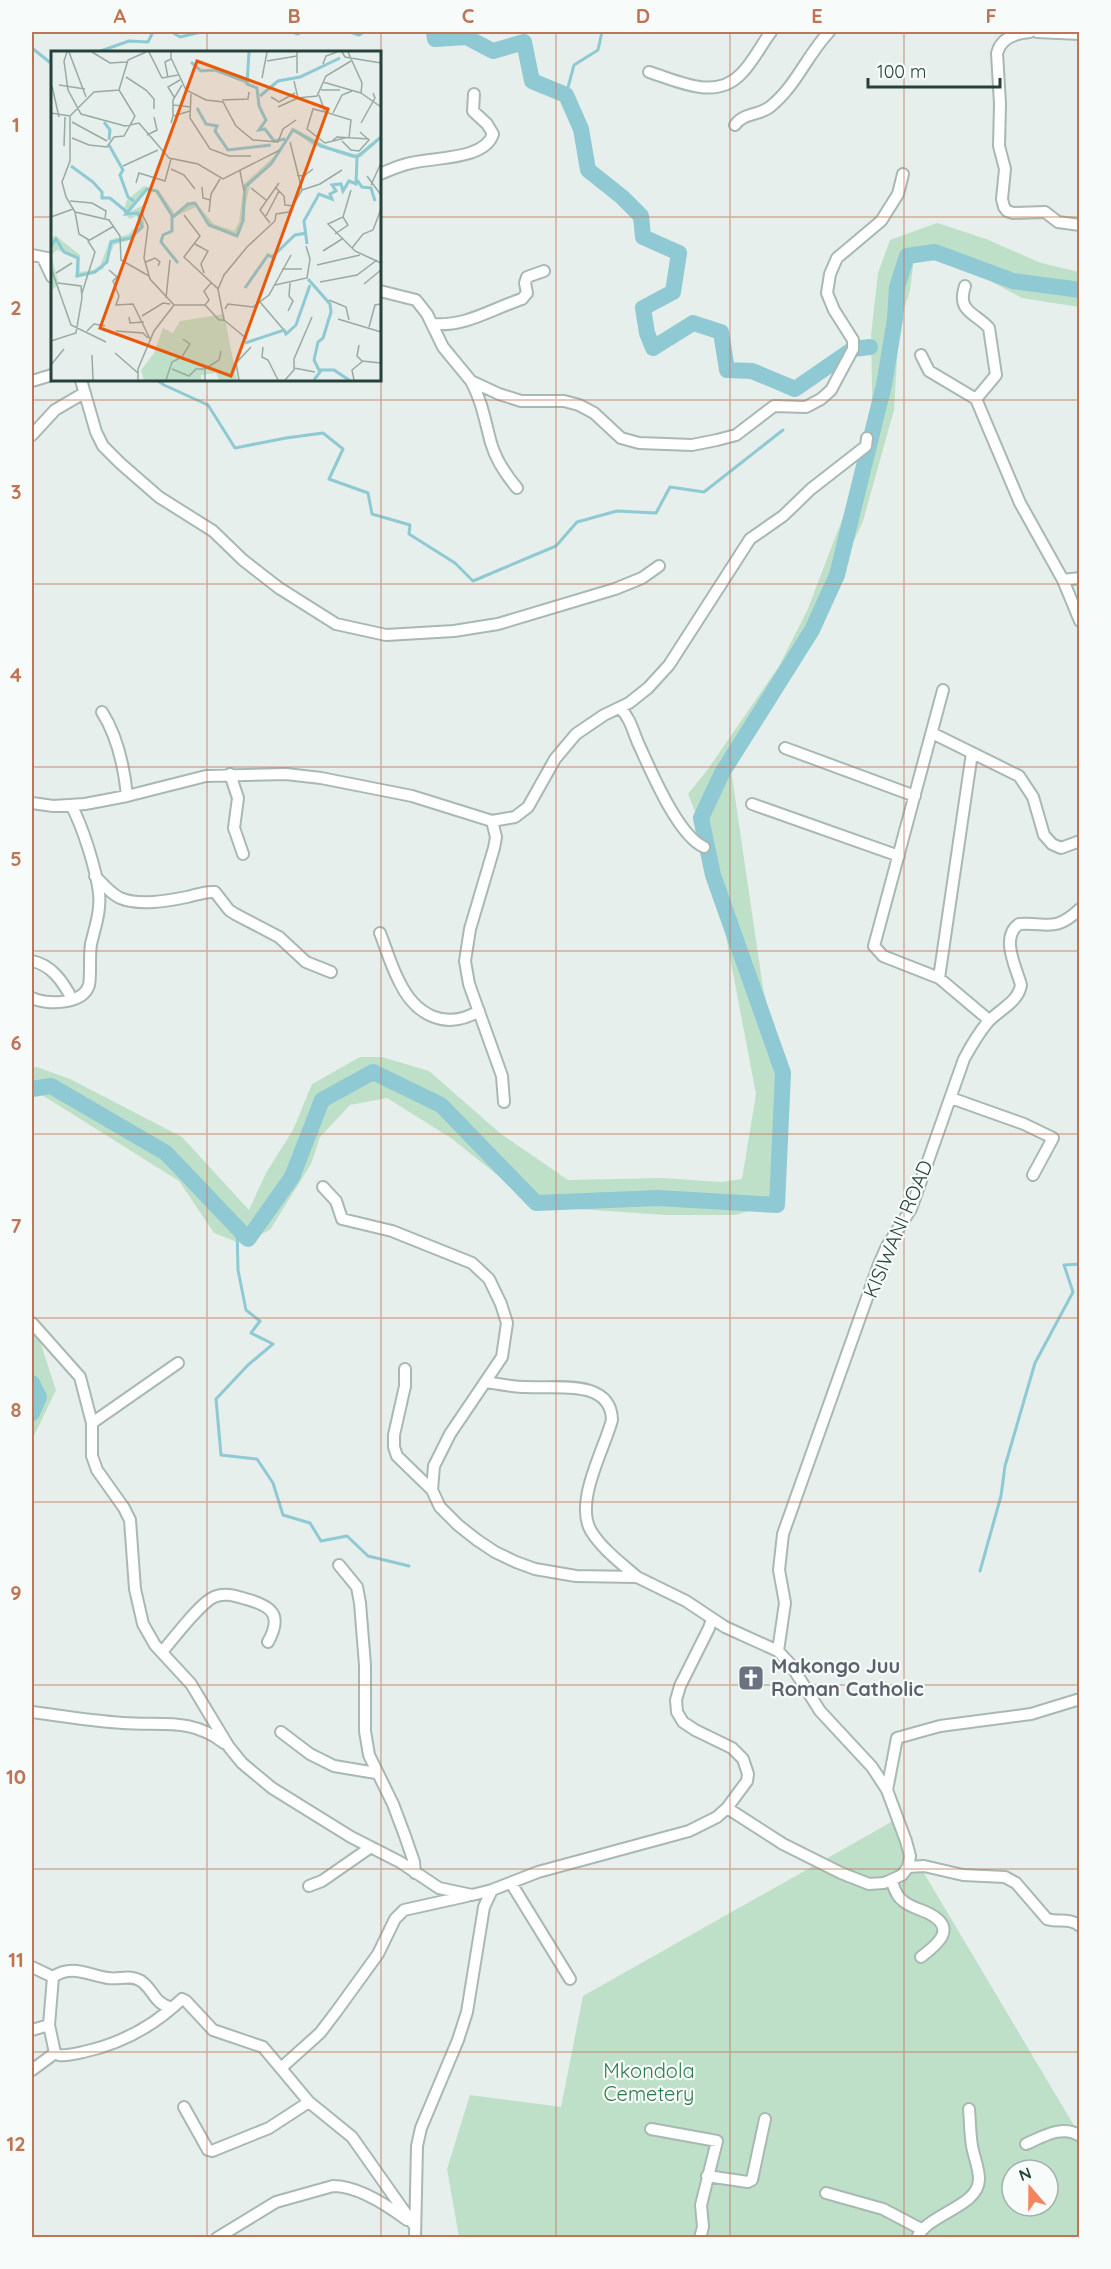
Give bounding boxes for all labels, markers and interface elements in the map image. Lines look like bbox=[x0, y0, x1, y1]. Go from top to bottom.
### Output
text: A bbox=[114, 3, 127, 28]
text: B bbox=[287, 3, 301, 28]
text: C bbox=[462, 3, 475, 28]
text: D bbox=[636, 3, 650, 28]
text: E bbox=[811, 3, 823, 28]
text: F bbox=[985, 3, 997, 28]
inset map bbox=[51, 51, 381, 381]
scale bar bbox=[868, 51, 1000, 89]
text: 100 m bbox=[877, 60, 926, 83]
text: 1 bbox=[12, 112, 20, 137]
text: 2 bbox=[10, 295, 22, 320]
text: 3 bbox=[11, 479, 21, 504]
text: 4 bbox=[10, 662, 22, 687]
text: 5 bbox=[10, 846, 22, 871]
text: 6 bbox=[10, 1030, 22, 1055]
street label: KISIWANI ROAD bbox=[857, 1156, 938, 1301]
text: 7 bbox=[11, 1213, 22, 1238]
text: 8 bbox=[11, 1397, 22, 1422]
text: 9 bbox=[10, 1580, 22, 1605]
place label: Makongo Juu Roman Catholic bbox=[771, 1653, 924, 1701]
church icon: Makongo Juu Roman Catholic bbox=[736, 1663, 766, 1693]
text: 10 bbox=[6, 1764, 26, 1789]
text: 11 bbox=[8, 1947, 24, 1972]
park label: Mkondola Cemetery bbox=[603, 2058, 695, 2106]
text: 12 bbox=[6, 2131, 26, 2156]
north arrow bbox=[1000, 2158, 1060, 2218]
text: N bbox=[1016, 2162, 1034, 2185]

